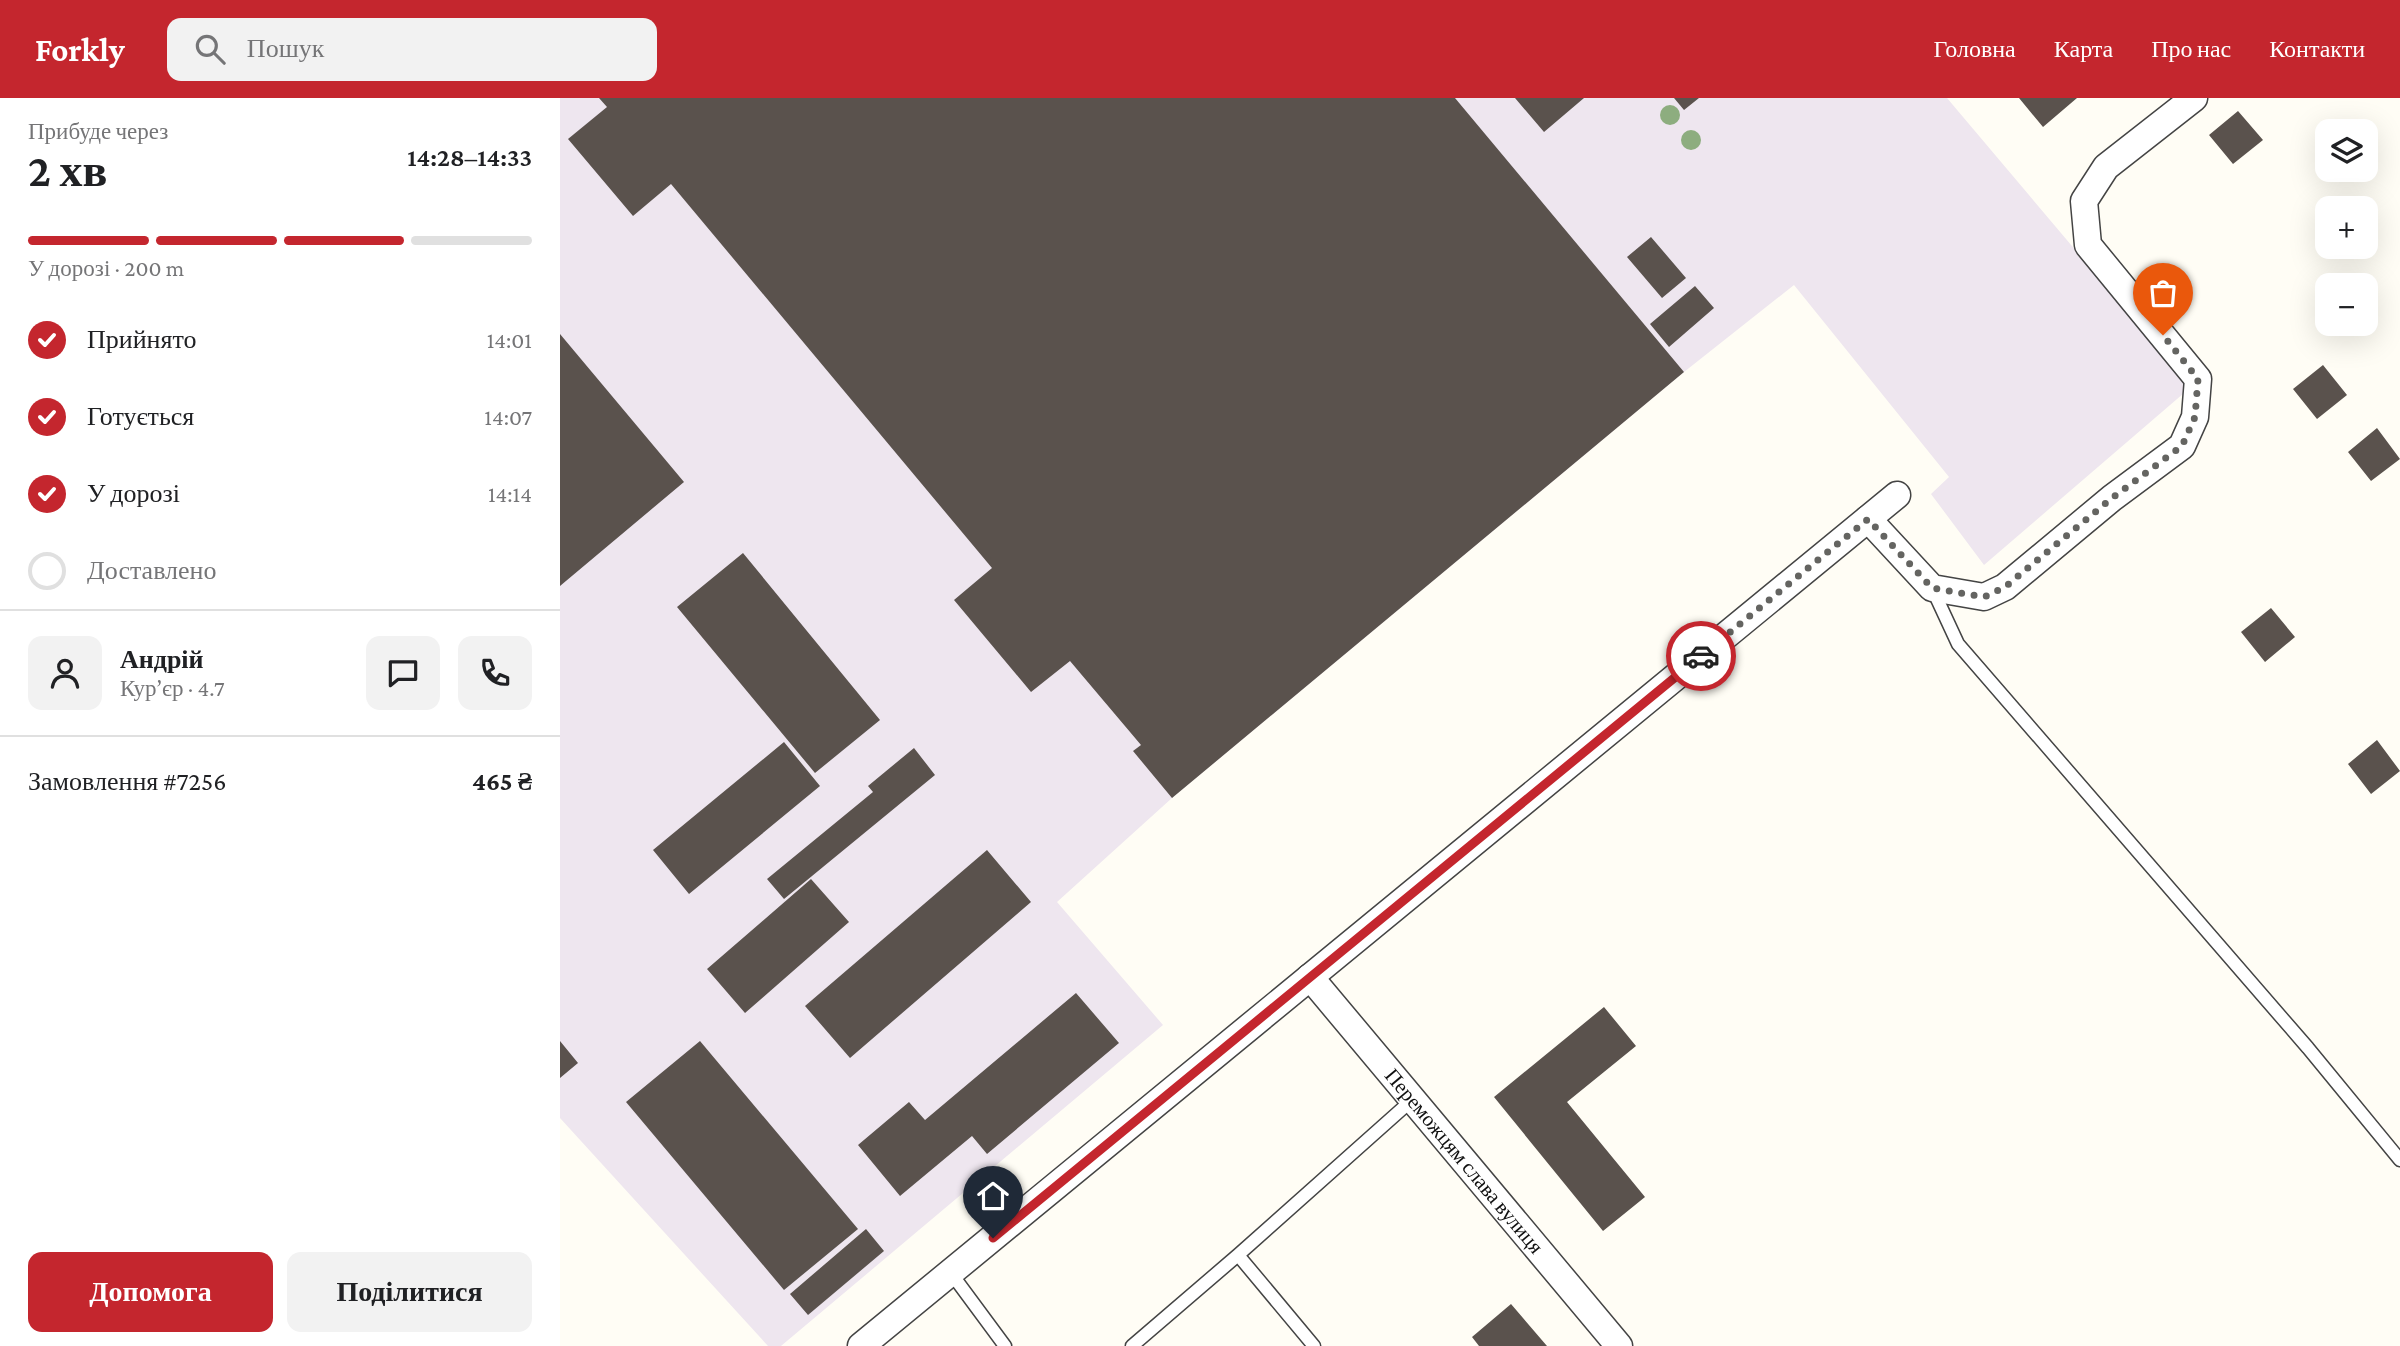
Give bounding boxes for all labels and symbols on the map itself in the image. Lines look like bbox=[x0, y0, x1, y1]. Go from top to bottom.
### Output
pin bbox=[2133, 263, 2193, 335]
courier bbox=[1666, 621, 1736, 691]
street label: Переможцям слава вулиця bbox=[1380, 1064, 1549, 1259]
pin bbox=[963, 1166, 1023, 1238]

